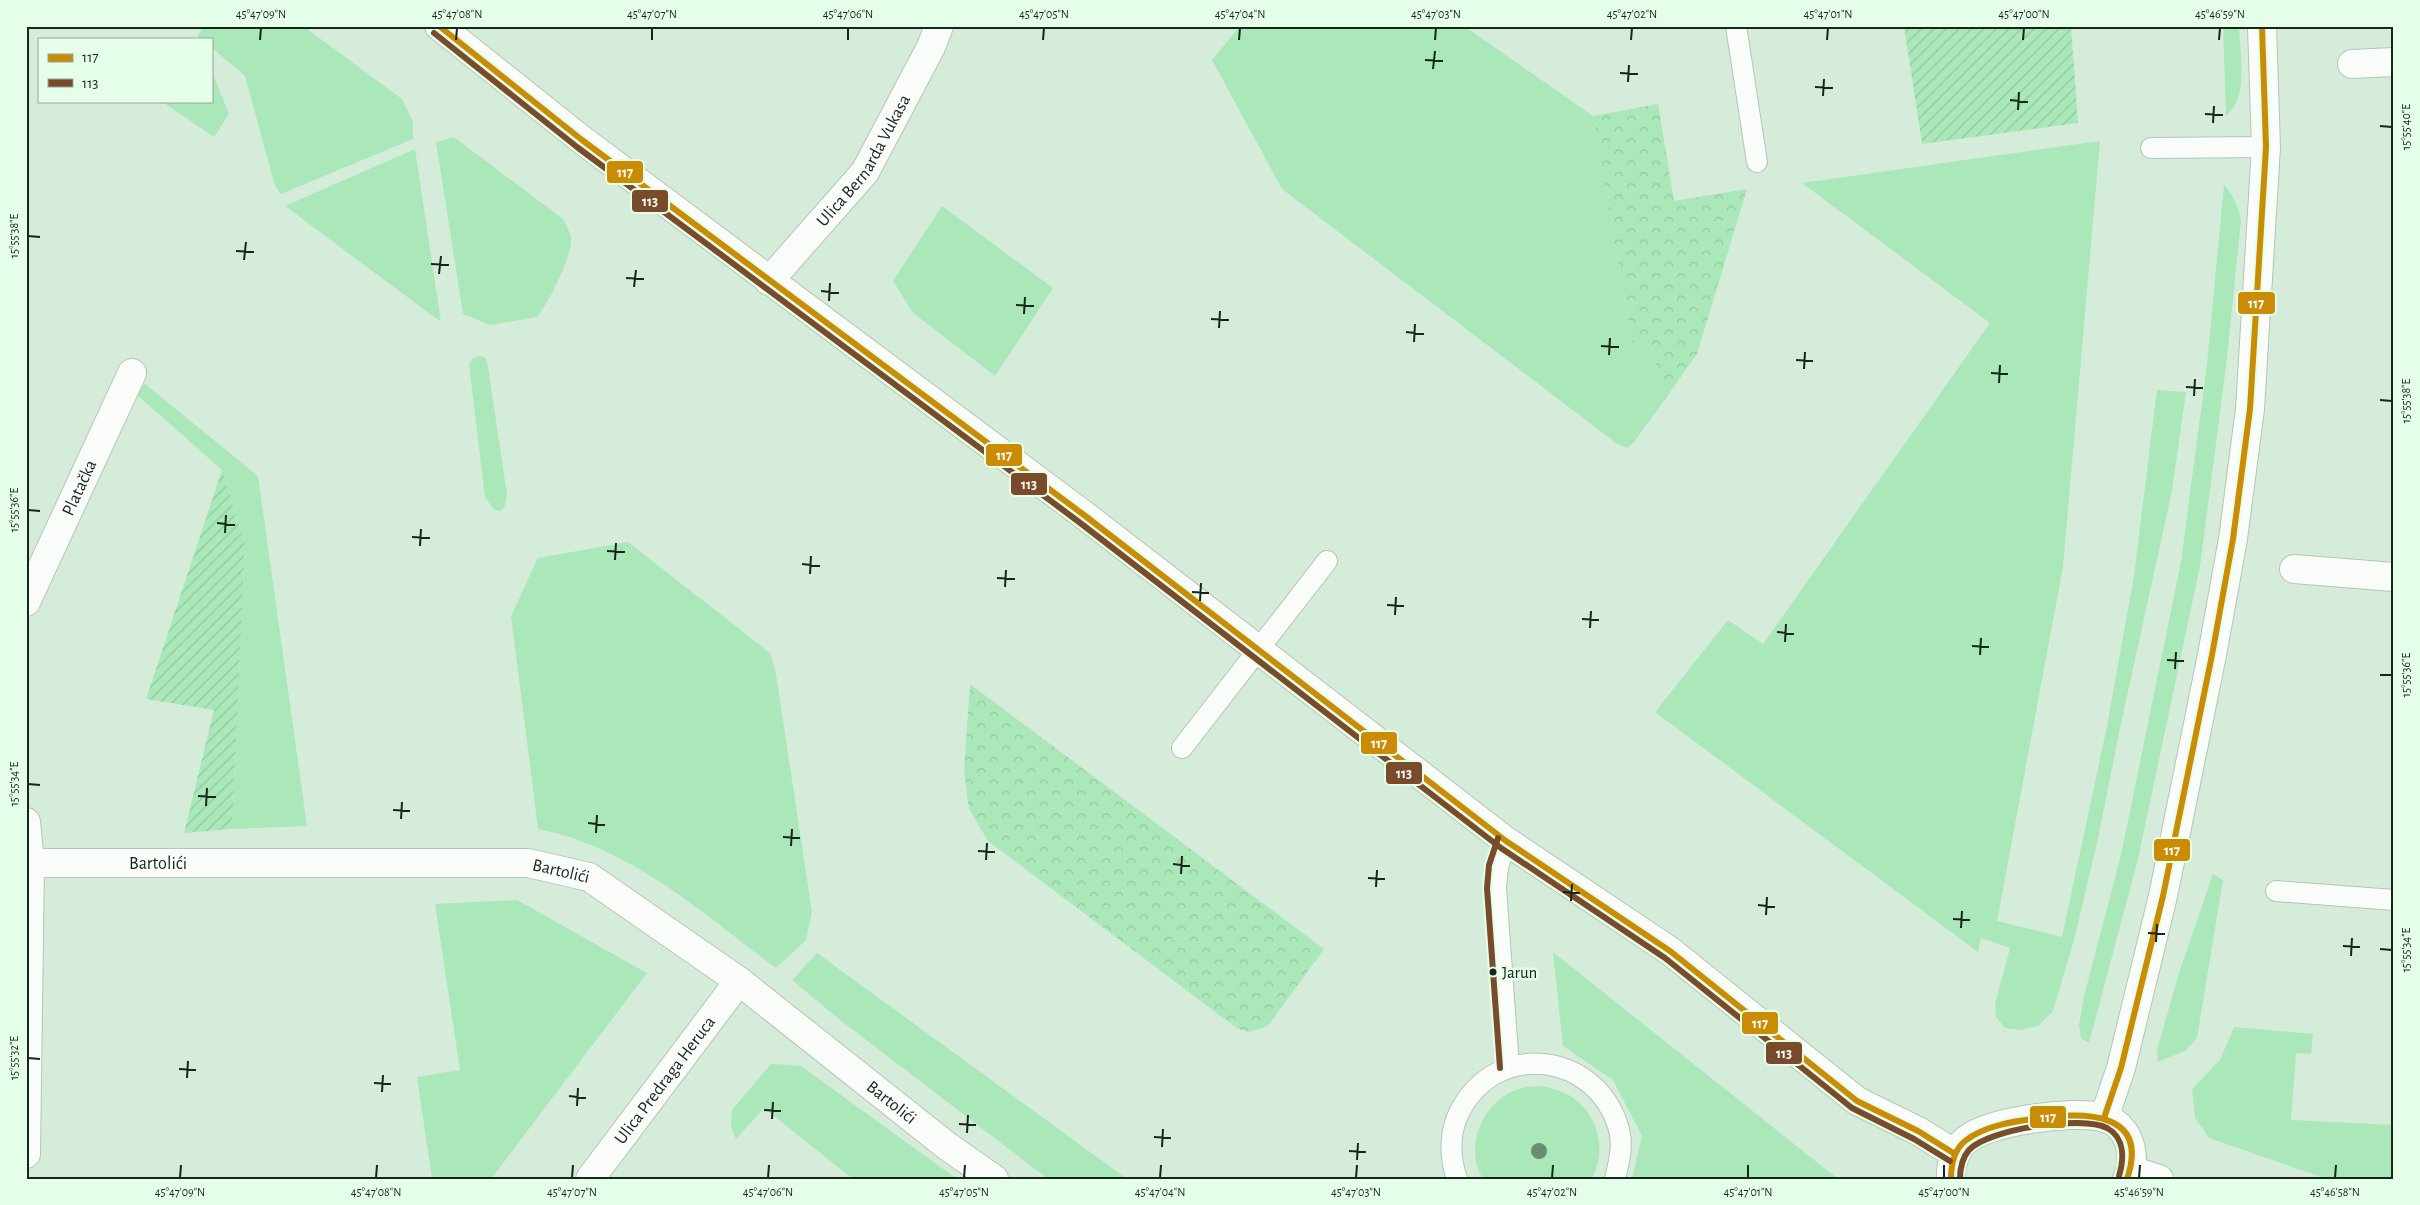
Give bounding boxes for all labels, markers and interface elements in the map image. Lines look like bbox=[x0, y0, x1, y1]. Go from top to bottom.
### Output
text: 45°47'09"N bbox=[236, 8, 286, 20]
text: 45°47'08"N bbox=[432, 8, 482, 20]
text: 45°47'07"N bbox=[627, 8, 677, 20]
text: 45°47'06"N bbox=[823, 8, 873, 20]
text: 45°47'05"N bbox=[1019, 8, 1069, 20]
text: 45°47'04"N bbox=[1215, 8, 1265, 20]
text: 45°47'03"N bbox=[1411, 8, 1461, 20]
text: 45°47'02"N bbox=[1607, 8, 1657, 20]
text: 45°47'01"N bbox=[1803, 8, 1853, 20]
text: 45°47'00"N bbox=[1998, 8, 2050, 20]
text: 45°46'59"N bbox=[2195, 8, 2245, 20]
legend bbox=[38, 38, 212, 102]
text: 117 bbox=[82, 50, 99, 65]
text: 113 bbox=[82, 76, 99, 91]
street label: Ulica Bernarda Vukasa bbox=[813, 92, 914, 230]
text: 15°55'40"E bbox=[2400, 104, 2412, 150]
line badge: 117 bbox=[606, 160, 644, 184]
text: 117 bbox=[617, 166, 633, 180]
line badge: 113 bbox=[631, 189, 669, 213]
text: 113 bbox=[642, 195, 658, 209]
text: 15°55'38"E bbox=[8, 214, 20, 258]
line badge: 117 bbox=[2237, 291, 2276, 315]
text: 117 bbox=[2248, 297, 2264, 311]
text: 15°55'38"E bbox=[2400, 379, 2412, 423]
line badge: 117 bbox=[985, 443, 1023, 467]
text: 117 bbox=[996, 449, 1012, 463]
street label: Platačka bbox=[59, 457, 100, 519]
line badge: 113 bbox=[1010, 472, 1048, 496]
text: 113 bbox=[1021, 478, 1037, 492]
text: 15°55'36"E bbox=[8, 488, 20, 532]
text: 15°55'36"E bbox=[2400, 653, 2412, 697]
line badge: 117 bbox=[1360, 731, 1398, 755]
text: 117 bbox=[1371, 737, 1387, 751]
line badge: 113 bbox=[1385, 761, 1423, 785]
text: 15°55'34"E bbox=[8, 762, 20, 806]
text: 113 bbox=[1396, 767, 1412, 781]
line badge: 117 bbox=[2153, 838, 2191, 862]
text: 117 bbox=[2164, 844, 2180, 858]
street label: Bartolići bbox=[129, 855, 187, 873]
street label: Bartolići bbox=[531, 856, 591, 887]
text: 15°55'34"E bbox=[2400, 928, 2412, 972]
place label: Jarun bbox=[1502, 964, 1537, 981]
marker: Jarun bbox=[1488, 967, 1498, 977]
line badge: 117 bbox=[1741, 1011, 1779, 1035]
street label: Ulica Predraga Heruca bbox=[612, 1013, 719, 1148]
text: 117 bbox=[1752, 1017, 1768, 1031]
text: 15°55'32"E bbox=[8, 1036, 20, 1080]
line badge: 113 bbox=[1765, 1041, 1803, 1065]
text: 113 bbox=[1776, 1047, 1792, 1061]
street label: Bartolići bbox=[863, 1078, 919, 1128]
line badge: 117 bbox=[2029, 1105, 2067, 1129]
text: 117 bbox=[2040, 1111, 2056, 1125]
text: 45°47'09"N bbox=[155, 1186, 205, 1198]
text: 45°47'08"N bbox=[351, 1186, 401, 1198]
text: 45°47'07"N bbox=[547, 1186, 597, 1198]
text: 45°47'06"N bbox=[743, 1186, 793, 1198]
text: 45°47'05"N bbox=[939, 1186, 989, 1198]
text: 45°47'04"N bbox=[1135, 1186, 1185, 1198]
text: 45°47'03"N bbox=[1331, 1186, 1381, 1198]
text: 45°47'02"N bbox=[1527, 1186, 1577, 1198]
text: 45°47'01"N bbox=[1723, 1186, 1773, 1198]
text: 45°47'00"N bbox=[1918, 1186, 1970, 1198]
text: 45°46'59"N bbox=[2114, 1186, 2164, 1198]
text: 45°46'58"N bbox=[2310, 1186, 2360, 1198]

